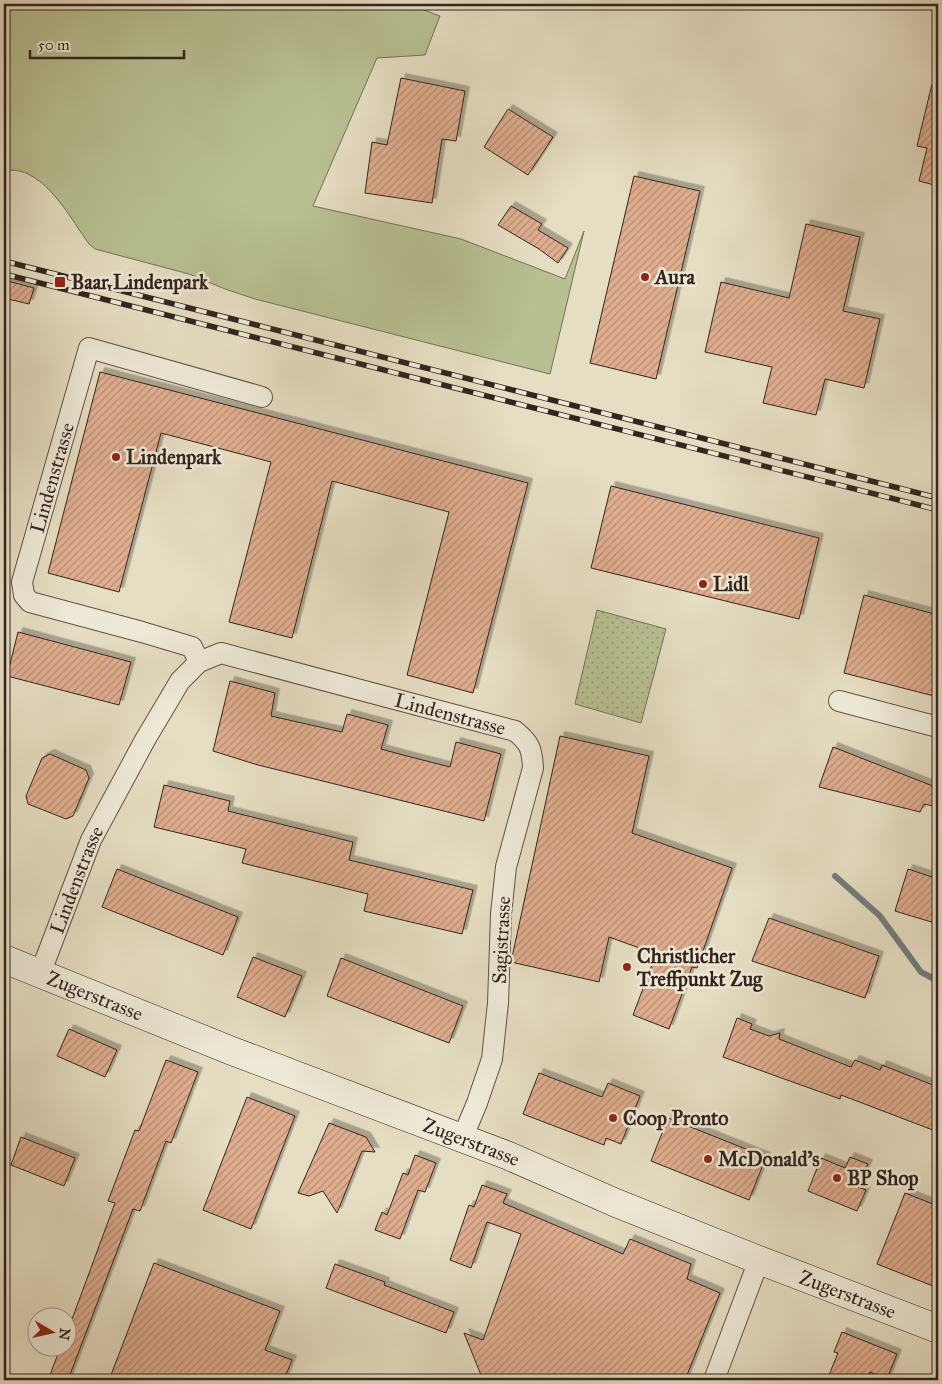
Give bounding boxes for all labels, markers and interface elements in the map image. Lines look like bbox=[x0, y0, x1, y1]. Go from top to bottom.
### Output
scale bar bbox=[30, 28, 184, 60]
text: 50 m bbox=[38, 36, 70, 54]
place label: Aura bbox=[653, 265, 695, 289]
place label: Baar Lindenpark bbox=[71, 270, 209, 295]
marker: Aura bbox=[639, 271, 651, 283]
marker: Baar Lindenpark bbox=[53, 275, 67, 289]
street label: Lindenstrasse bbox=[25, 420, 79, 536]
place label: Lindenpark bbox=[126, 445, 222, 470]
marker: Lindenpark bbox=[110, 451, 122, 463]
place label: Lidl bbox=[713, 572, 749, 596]
marker: Lidl bbox=[697, 578, 709, 590]
street label: Lindenstrasse bbox=[392, 688, 508, 740]
street label: Lindenstrasse bbox=[45, 822, 108, 937]
street label: Sagistrasse bbox=[487, 895, 516, 985]
place label: Christlicher Treffpunkt Zug bbox=[636, 944, 763, 992]
marker: Christlicher Treffpunkt Zug bbox=[621, 961, 633, 973]
street label: Zugerstrasse bbox=[43, 966, 146, 1026]
place label: Coop Pronto bbox=[623, 1106, 728, 1131]
marker: Coop Pronto bbox=[607, 1112, 619, 1124]
street label: Zugerstrasse bbox=[420, 1113, 524, 1171]
place label: McDonald's bbox=[718, 1147, 820, 1171]
marker: McDonald's bbox=[702, 1153, 714, 1165]
place label: BP Shop bbox=[847, 1166, 919, 1191]
marker: BP Shop bbox=[831, 1172, 843, 1184]
street label: Zugerstrasse bbox=[796, 1265, 899, 1324]
north arrow bbox=[28, 1306, 78, 1356]
text: N bbox=[55, 1327, 74, 1341]

